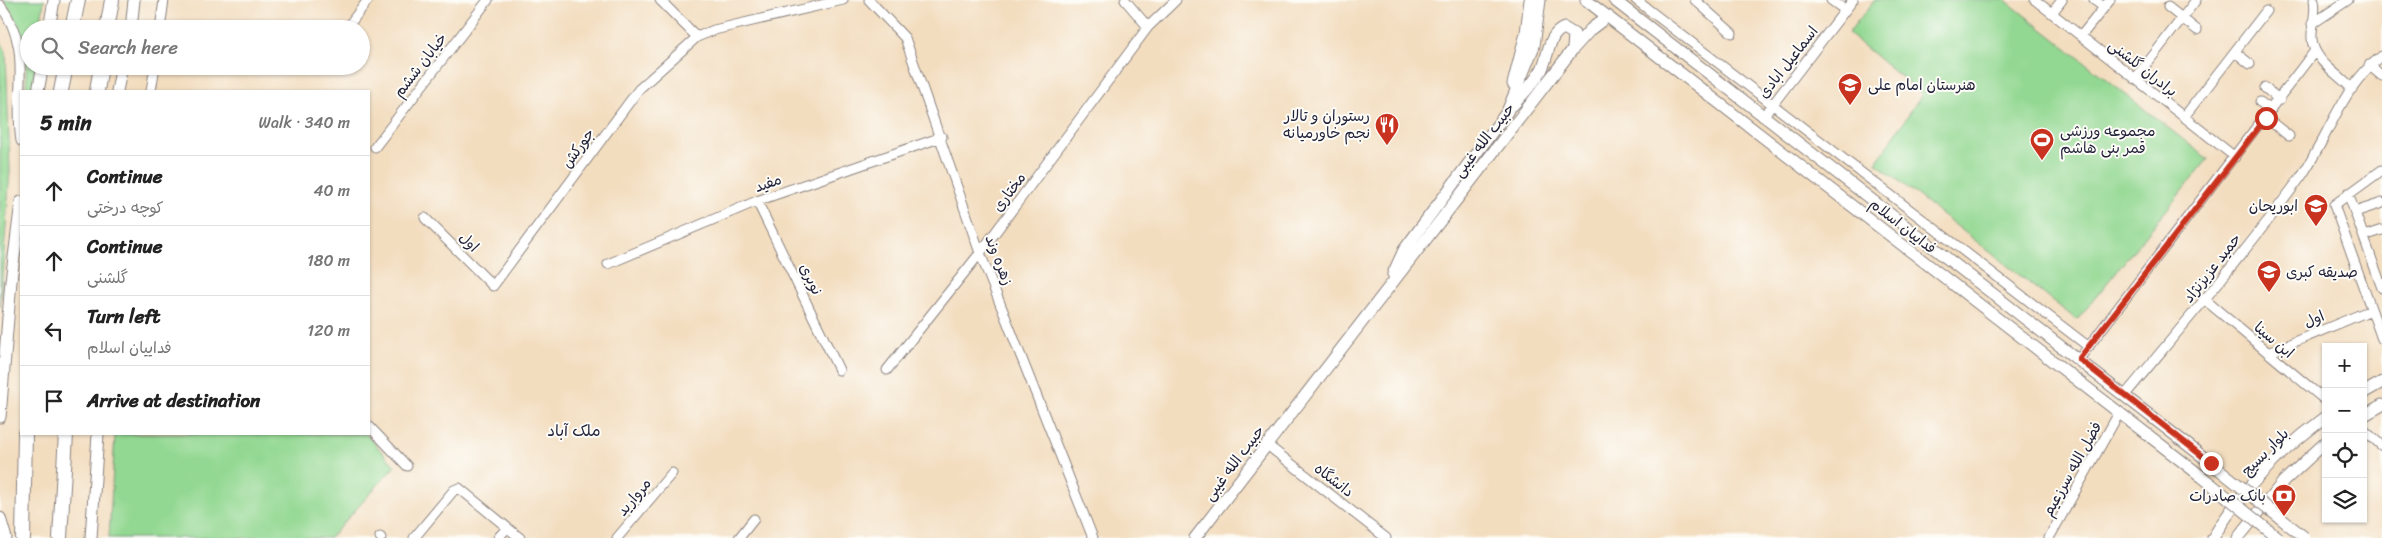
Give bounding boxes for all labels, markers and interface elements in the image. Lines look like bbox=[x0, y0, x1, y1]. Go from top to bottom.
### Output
search box bbox=[20, 20, 370, 75]
street label: اسماعیل ابادی bbox=[1751, 20, 1825, 104]
street label: خیابان ششم bbox=[386, 27, 454, 103]
text: Search here bbox=[78, 31, 178, 64]
street label: برادران گلشنی bbox=[2103, 32, 2183, 104]
icon: search bbox=[38, 34, 66, 62]
school or university icon: هنرستان امام علی bbox=[1837, 72, 1863, 106]
place label: هنرستان امام علی bbox=[1868, 72, 1975, 98]
street label: حبیب الله غیبی bbox=[1446, 97, 1522, 183]
place label: رستوران و تالار نجم خاورمیانه bbox=[1283, 103, 1370, 146]
text: 5 min bbox=[40, 104, 92, 142]
route start bbox=[2255, 107, 2278, 130]
text: Walk · 340 m bbox=[259, 108, 350, 137]
restaurant icon: رستوران و تالار نجم خاورمیانه bbox=[1374, 112, 1400, 146]
place label: مجموعه ورزشی قمر بنی هاشم bbox=[2060, 118, 2155, 161]
street label: جورکش bbox=[554, 122, 602, 174]
sports icon: مجموعه ورزشی قمر بنی هاشم bbox=[2029, 127, 2055, 161]
text: Continue bbox=[87, 160, 163, 193]
street label: مفید bbox=[751, 166, 785, 200]
street label: مختاری bbox=[985, 166, 1033, 218]
text: 40 m bbox=[313, 176, 350, 205]
icon: ahead bbox=[40, 177, 68, 205]
street label: فداییان اسلام bbox=[1864, 191, 1942, 261]
text: کوچه درختی bbox=[87, 193, 164, 222]
place label: ابوریحان bbox=[2249, 193, 2298, 219]
school or university icon: ابوریحان bbox=[2303, 193, 2329, 227]
street label: اول bbox=[452, 225, 486, 259]
street label: حمید عزیزنژاد bbox=[2176, 227, 2248, 309]
text: Continue bbox=[87, 230, 163, 263]
street label: زهره وند bbox=[977, 231, 1021, 289]
text: 180 m bbox=[307, 246, 350, 275]
icon: ahead bbox=[40, 247, 68, 275]
street label: نوبری bbox=[792, 259, 830, 299]
school or university icon: صدیقه کبری bbox=[2256, 259, 2282, 293]
place label: صدیقه کبری bbox=[2286, 259, 2358, 285]
text: گلشنی bbox=[87, 263, 128, 292]
text: Turn left bbox=[87, 300, 160, 333]
street label: اول bbox=[2299, 303, 2329, 335]
street label: ابن سینا bbox=[2248, 315, 2300, 365]
text: 120 m bbox=[307, 316, 350, 345]
icon: left bbox=[40, 317, 68, 345]
text: فداییان اسلام bbox=[87, 333, 172, 362]
map controls bbox=[2322, 343, 2367, 523]
button: + bbox=[2322, 343, 2367, 388]
text: Arrive at destination bbox=[87, 384, 260, 417]
icon: arrive bbox=[40, 387, 68, 415]
button: − bbox=[2322, 388, 2367, 433]
district label: ملک آباد bbox=[547, 416, 601, 445]
street label: فضل الله سرزعیم bbox=[2035, 417, 2109, 521]
street label: حبیب الله غیبی bbox=[1197, 419, 1271, 507]
street label: بلوار بسیج bbox=[2235, 422, 2295, 482]
button: locate bbox=[2322, 433, 2367, 478]
route end bbox=[2200, 452, 2223, 475]
street label: دانشگاه bbox=[1308, 456, 1360, 504]
street label: مروارید bbox=[610, 472, 658, 522]
button: layers bbox=[2322, 478, 2367, 523]
place label: بانک صادرات bbox=[2189, 483, 2266, 509]
bank icon: بانک صادرات bbox=[2271, 483, 2297, 517]

